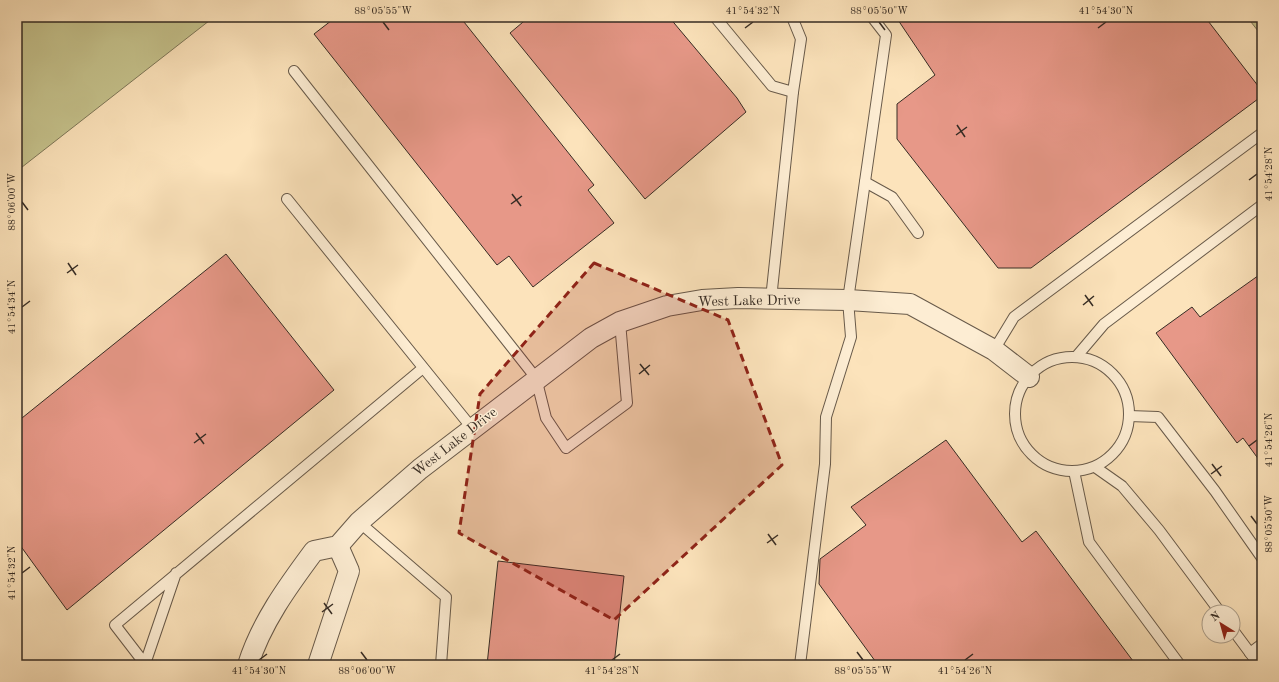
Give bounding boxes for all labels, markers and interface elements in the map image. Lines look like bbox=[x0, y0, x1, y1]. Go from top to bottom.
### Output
text: 88°05'55"W bbox=[354, 6, 412, 16]
text: 41°54'32"N bbox=[726, 6, 781, 16]
text: 88°05'50"W bbox=[850, 6, 908, 16]
text: 41°54'30"N bbox=[1079, 6, 1134, 16]
text: 41°54'28"N bbox=[1264, 146, 1274, 201]
text: 88°06'00"W bbox=[7, 173, 17, 231]
text: 41°54'34"N bbox=[7, 279, 17, 334]
street label: West Lake Drive bbox=[698, 293, 800, 309]
street label: West Lake Drive bbox=[410, 405, 500, 479]
text: 41°54'26"N bbox=[1264, 412, 1274, 467]
text: 88°05'50"W bbox=[1264, 495, 1274, 553]
text: 41°54'32"N bbox=[7, 545, 17, 600]
north arrow bbox=[1201, 604, 1241, 644]
text: N bbox=[1209, 610, 1223, 624]
text: 41°54'30"N bbox=[232, 666, 287, 676]
text: 88°06'00"W bbox=[338, 666, 396, 676]
text: 41°54'28"N bbox=[585, 666, 640, 676]
text: 88°05'55"W bbox=[834, 666, 892, 676]
text: 41°54'26"N bbox=[938, 666, 993, 676]

